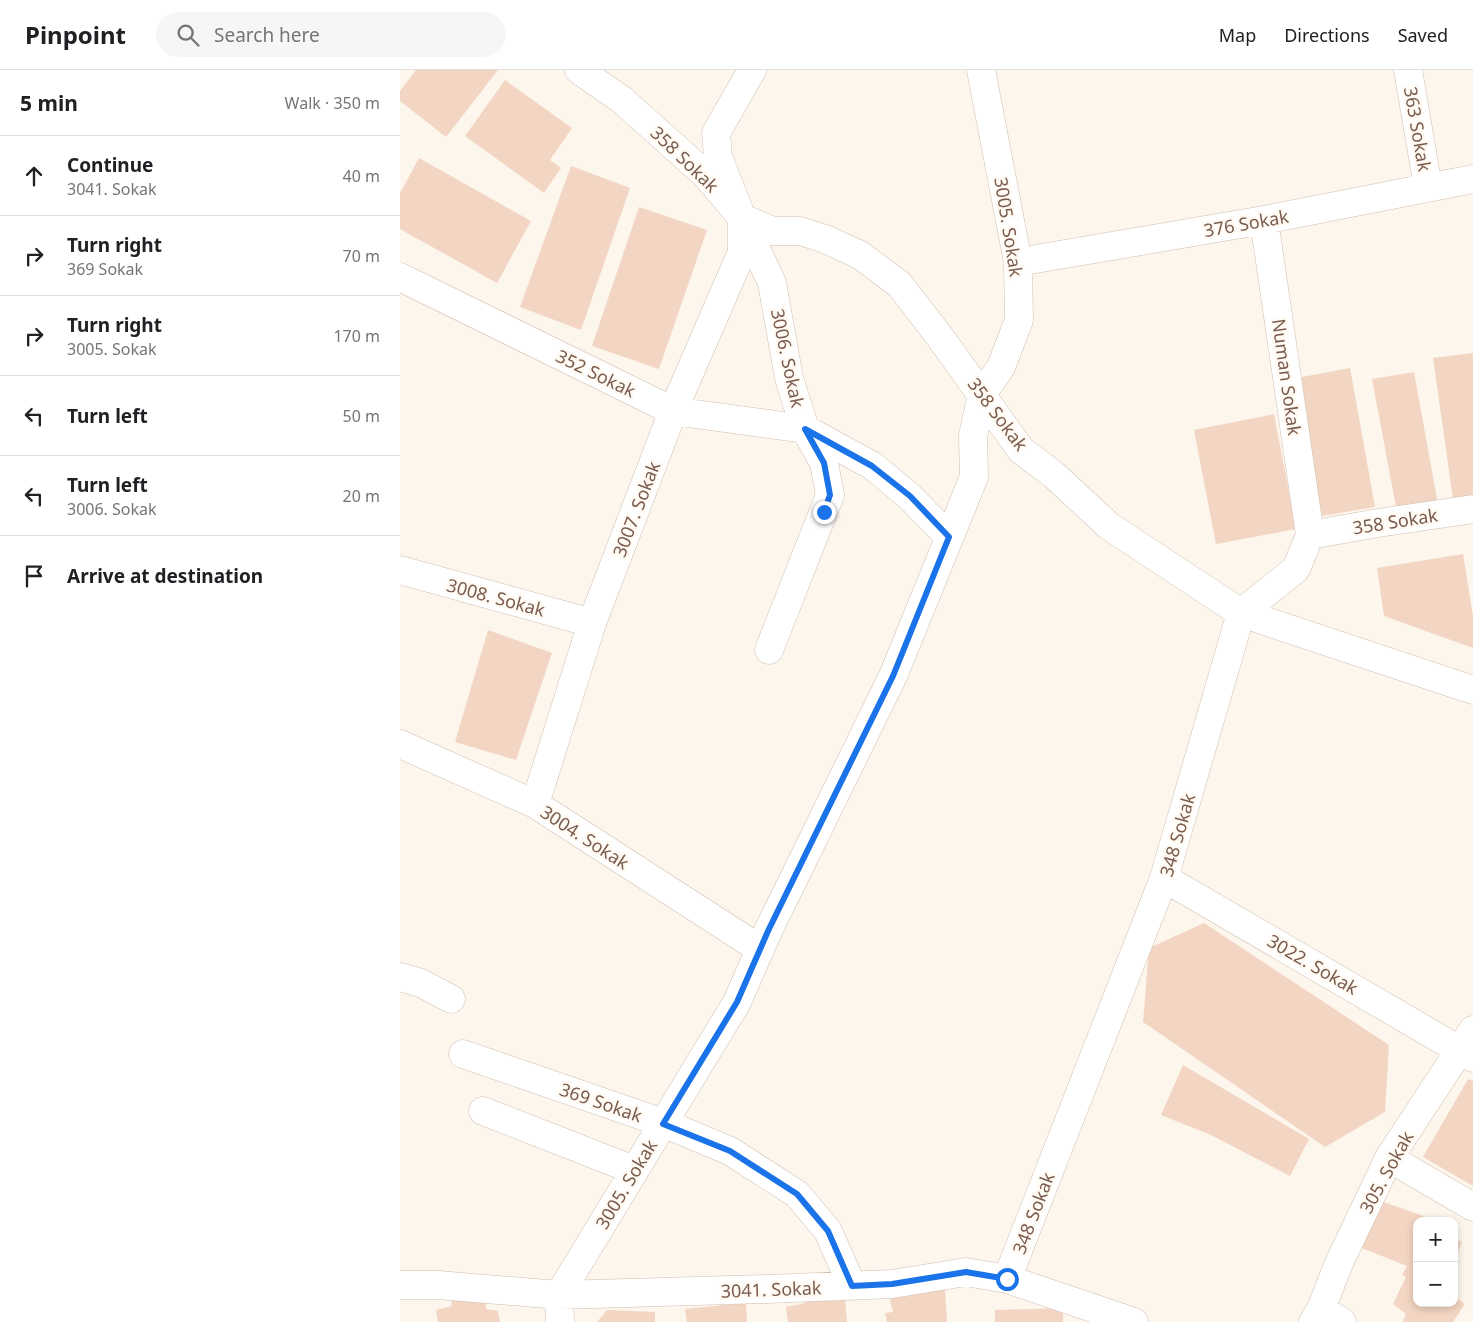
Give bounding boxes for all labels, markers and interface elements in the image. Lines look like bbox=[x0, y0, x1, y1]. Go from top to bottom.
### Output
search box bbox=[156, 12, 506, 57]
text: Pinpoint bbox=[25, 18, 126, 51]
icon: search bbox=[174, 21, 202, 49]
text: Search here bbox=[214, 22, 320, 48]
text: Map bbox=[1219, 23, 1256, 47]
text: Directions bbox=[1284, 23, 1370, 47]
text: Saved bbox=[1398, 23, 1448, 47]
street label: 363 Sokak bbox=[1399, 85, 1437, 174]
text: 5 min bbox=[20, 89, 78, 117]
text: Walk · 350 m bbox=[285, 92, 380, 114]
street label: 358 Sokak bbox=[646, 121, 724, 198]
text: Continue bbox=[67, 152, 153, 178]
icon: ahead bbox=[20, 162, 48, 190]
text: 40 m bbox=[343, 165, 380, 187]
street label: 3005. Sokak bbox=[989, 175, 1029, 279]
text: 3041. Sokak bbox=[67, 178, 157, 200]
street label: 376 Sokak bbox=[1202, 204, 1291, 242]
text: Turn right bbox=[67, 232, 162, 258]
icon: right bbox=[20, 242, 48, 270]
text: 70 m bbox=[343, 245, 380, 267]
text: 369 Sokak bbox=[67, 258, 143, 280]
street label: 3006. Sokak bbox=[766, 306, 810, 410]
text: Turn right bbox=[67, 312, 162, 338]
street label: Numan Sokak bbox=[1267, 317, 1307, 437]
icon: right bbox=[20, 322, 48, 350]
text: 170 m bbox=[333, 325, 380, 347]
text: 3005. Sokak bbox=[67, 338, 157, 360]
street label: 352 Sokak bbox=[552, 343, 640, 403]
street label: 358 Sokak bbox=[963, 373, 1034, 456]
icon: left bbox=[20, 402, 48, 430]
text: Turn left bbox=[67, 403, 148, 429]
text: 50 m bbox=[343, 405, 380, 427]
street label: 3007. Sokak bbox=[607, 457, 665, 560]
text: Turn left bbox=[67, 472, 148, 498]
icon: left bbox=[20, 482, 48, 510]
text: 20 m bbox=[343, 485, 380, 507]
text: 3006. Sokak bbox=[67, 498, 157, 520]
route end bbox=[813, 501, 836, 524]
street label: 358 Sokak bbox=[1351, 502, 1440, 540]
icon: arrive bbox=[20, 562, 48, 590]
text: Arrive at destination bbox=[67, 563, 263, 589]
street label: 3008. Sokak bbox=[444, 572, 548, 622]
street label: 348 Sokak bbox=[1154, 790, 1200, 879]
street label: 3004. Sokak bbox=[536, 799, 634, 875]
street label: 3022. Sokak bbox=[1263, 928, 1363, 1000]
street label: 369 Sokak bbox=[557, 1077, 646, 1127]
street label: 305. Sokak bbox=[1354, 1126, 1419, 1217]
street label: 3005. Sokak bbox=[590, 1134, 662, 1233]
street label: 348 Sokak bbox=[1006, 1168, 1060, 1257]
map controls bbox=[1413, 1217, 1458, 1307]
button: + bbox=[1413, 1217, 1458, 1262]
button: − bbox=[1413, 1262, 1458, 1307]
route start bbox=[996, 1268, 1019, 1291]
street label: 3041. Sokak bbox=[720, 1275, 822, 1303]

